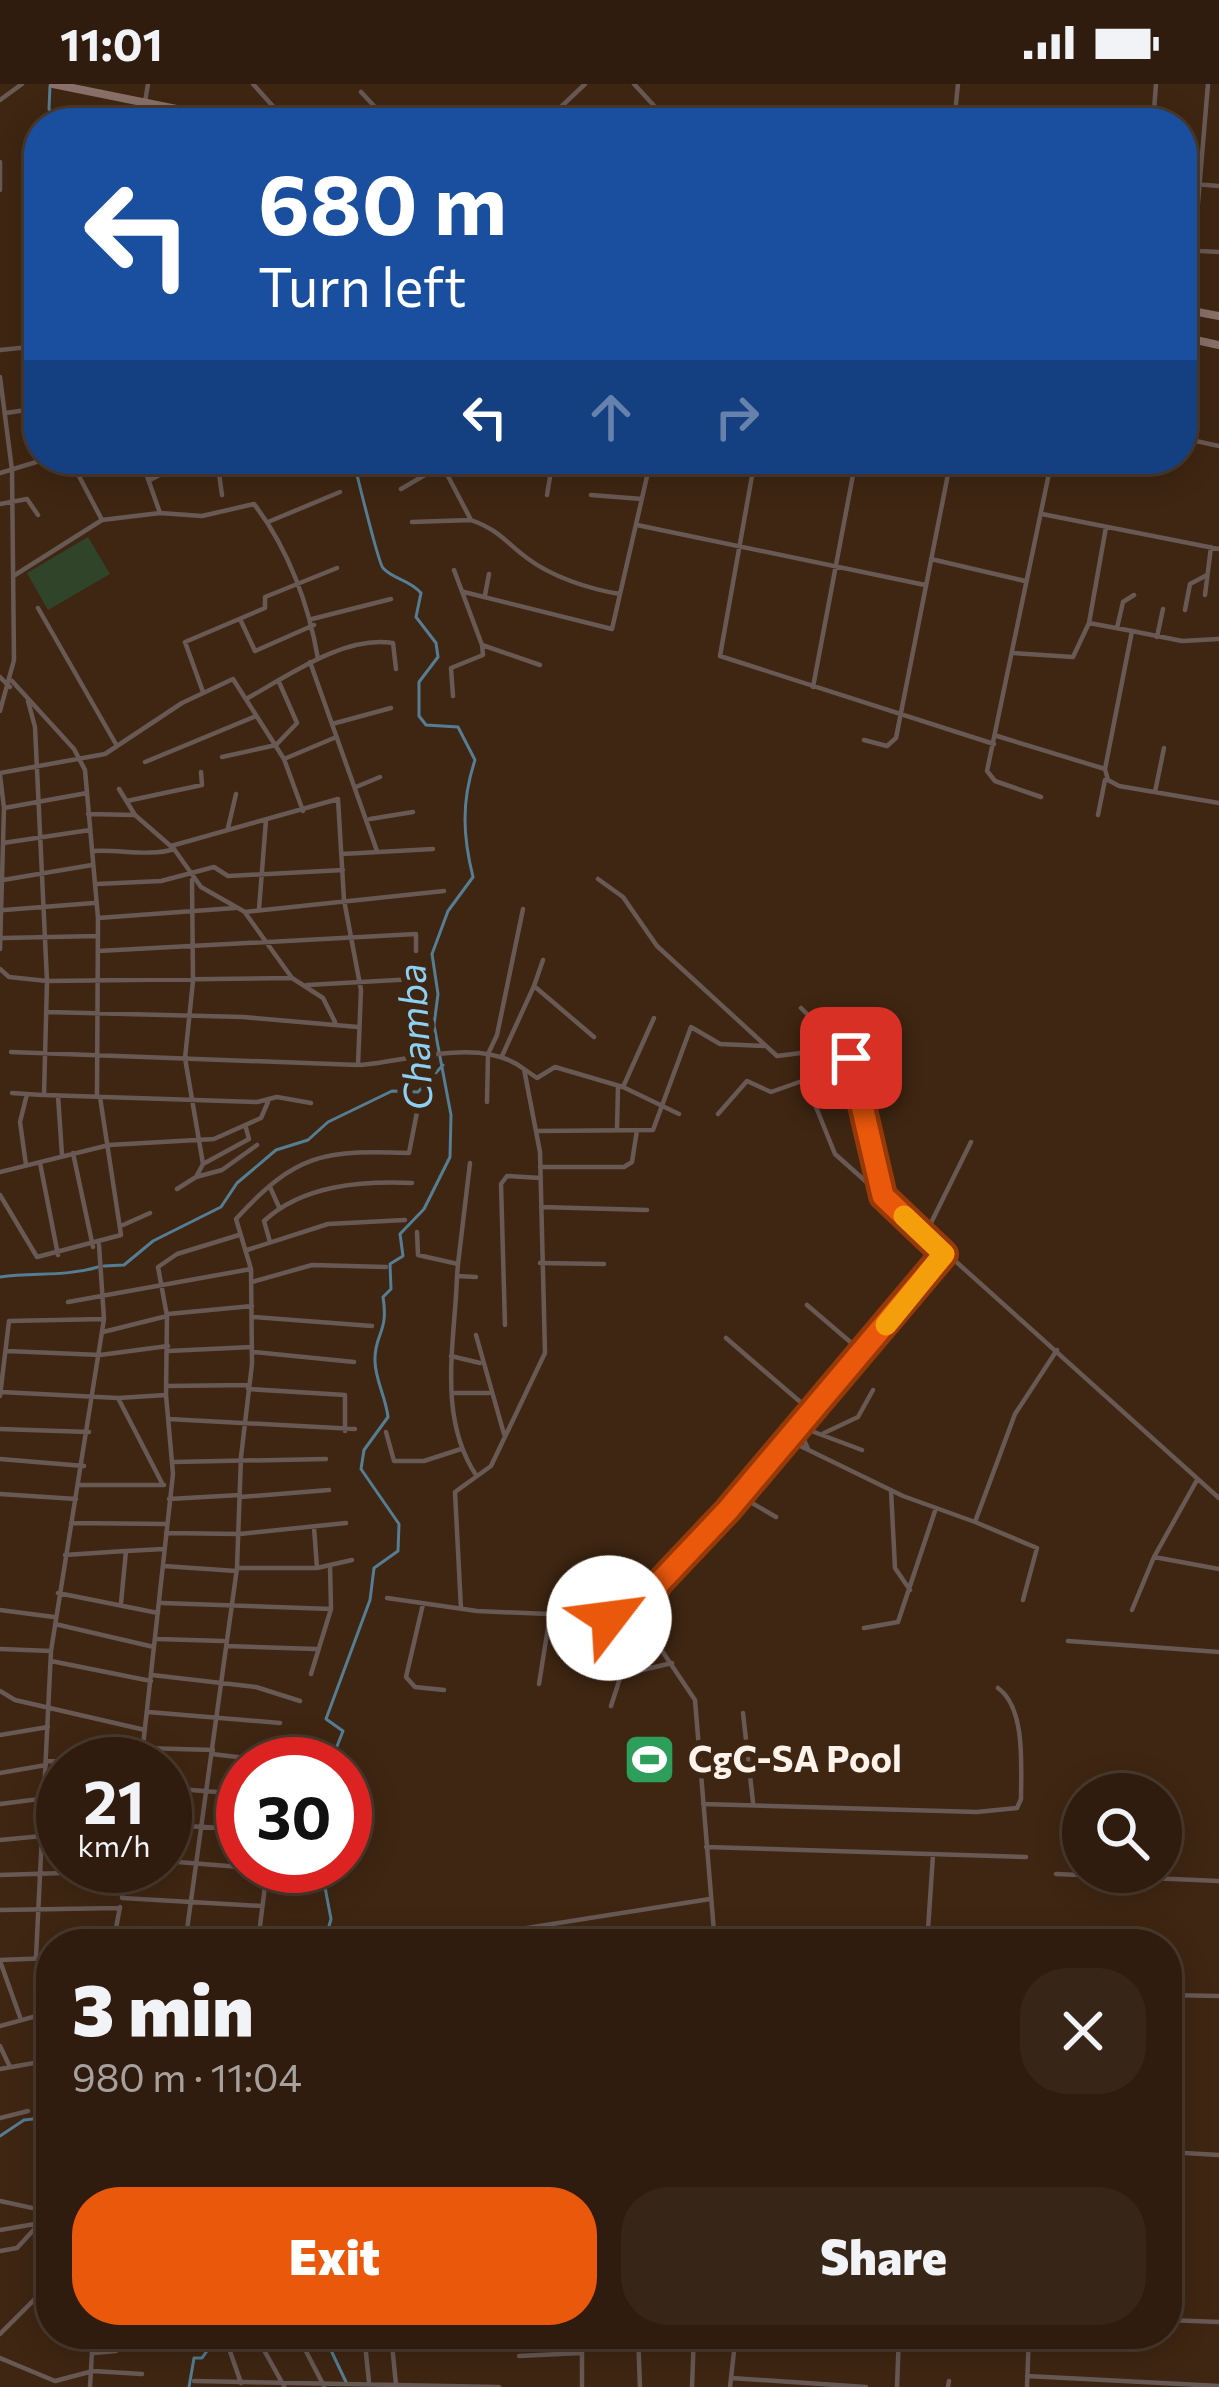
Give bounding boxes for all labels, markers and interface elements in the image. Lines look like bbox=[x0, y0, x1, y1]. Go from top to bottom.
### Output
text: 11:01 bbox=[60, 15, 163, 70]
text: 680 m bbox=[258, 150, 507, 252]
icon: left bbox=[60, 156, 216, 312]
text: Turn left bbox=[258, 252, 466, 318]
icon: left bbox=[452, 384, 518, 450]
icon: ahead bbox=[578, 384, 644, 450]
icon: right bbox=[704, 384, 770, 450]
water label: Chamba bbox=[385, 962, 441, 1112]
pin bbox=[800, 1007, 902, 1109]
icon: arrive bbox=[818, 1025, 884, 1091]
position arrow bbox=[546, 1555, 672, 1681]
sports icon: CgC-SA Pool bbox=[621, 1731, 677, 1787]
place label: CgC-SA Pool bbox=[688, 1735, 902, 1779]
speed limit sign: 30 bbox=[216, 1737, 372, 1893]
text: 21 bbox=[83, 1763, 145, 1836]
map controls bbox=[1062, 1773, 1182, 1893]
button: search bbox=[1062, 1773, 1182, 1893]
text: km/h bbox=[78, 1826, 150, 1863]
text: 3 min bbox=[72, 1963, 254, 2051]
button: close bbox=[1020, 1968, 1146, 2094]
text: 980 m · 11:04 bbox=[72, 2052, 302, 2100]
button: Exit bbox=[72, 2187, 597, 2325]
button: Share bbox=[621, 2187, 1146, 2325]

